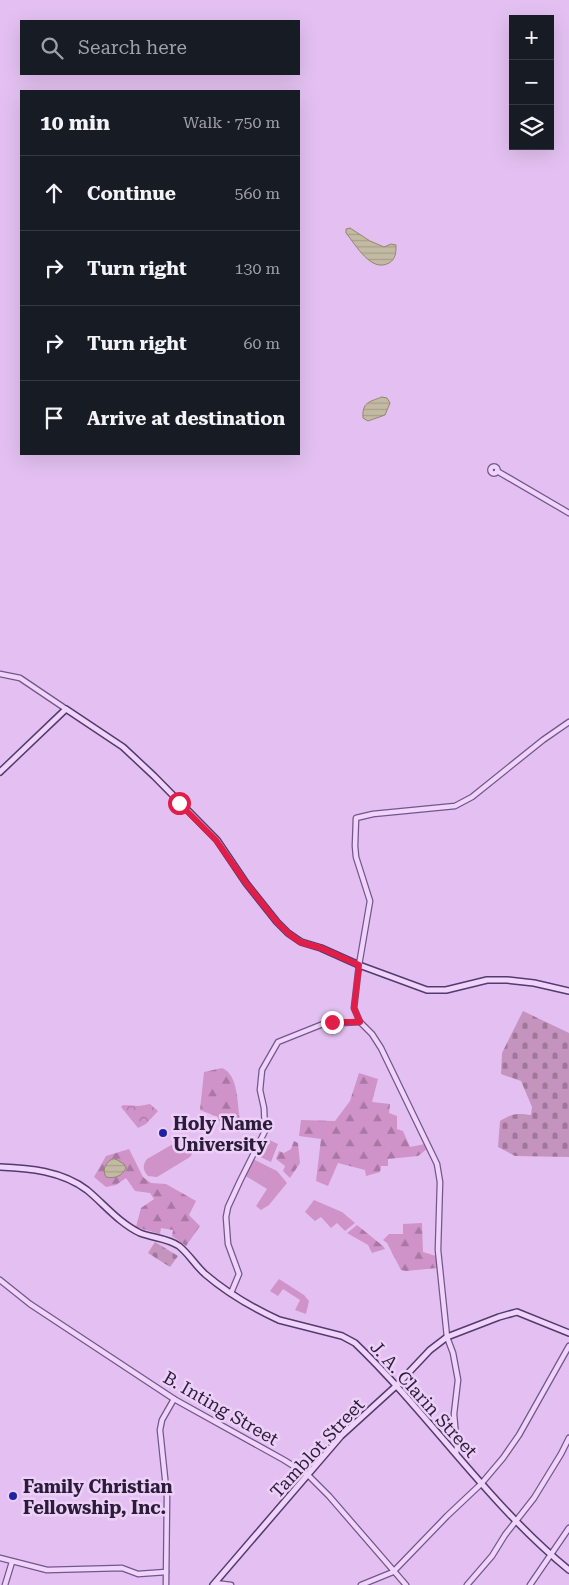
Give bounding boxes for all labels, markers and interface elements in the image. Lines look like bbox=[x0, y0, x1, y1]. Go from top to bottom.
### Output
map controls bbox=[509, 15, 554, 150]
button: + bbox=[509, 15, 554, 60]
search box bbox=[20, 20, 300, 75]
icon: search bbox=[38, 34, 66, 62]
text: Search here bbox=[78, 36, 187, 59]
button: − bbox=[509, 60, 554, 105]
button: layers bbox=[509, 105, 554, 150]
text: 10 min bbox=[40, 111, 110, 135]
text: Walk · 750 m bbox=[183, 113, 280, 132]
icon: ahead bbox=[40, 179, 68, 207]
text: Continue bbox=[87, 182, 176, 205]
text: 560 m bbox=[234, 184, 280, 203]
icon: right bbox=[40, 254, 68, 282]
text: Turn right bbox=[87, 257, 187, 280]
text: 130 m bbox=[234, 259, 280, 278]
icon: right bbox=[40, 329, 68, 357]
text: Turn right bbox=[87, 332, 187, 355]
text: 60 m bbox=[243, 334, 280, 353]
icon: arrive bbox=[40, 404, 68, 432]
text: Arrive at destination bbox=[87, 407, 285, 430]
route start bbox=[168, 792, 191, 815]
route end bbox=[321, 1011, 344, 1034]
place label: Holy Name University bbox=[173, 1113, 273, 1155]
marker: Holy Name University bbox=[157, 1127, 169, 1139]
street label: J. A. Clarin Street bbox=[366, 1336, 482, 1462]
street label: B. Inting Street bbox=[160, 1367, 283, 1450]
street label: Tamblot Street bbox=[266, 1394, 368, 1502]
place label: Family Christian Fellowship, Inc. bbox=[23, 1476, 173, 1518]
marker: Family Christian Fellowship, Inc. bbox=[7, 1490, 19, 1502]

